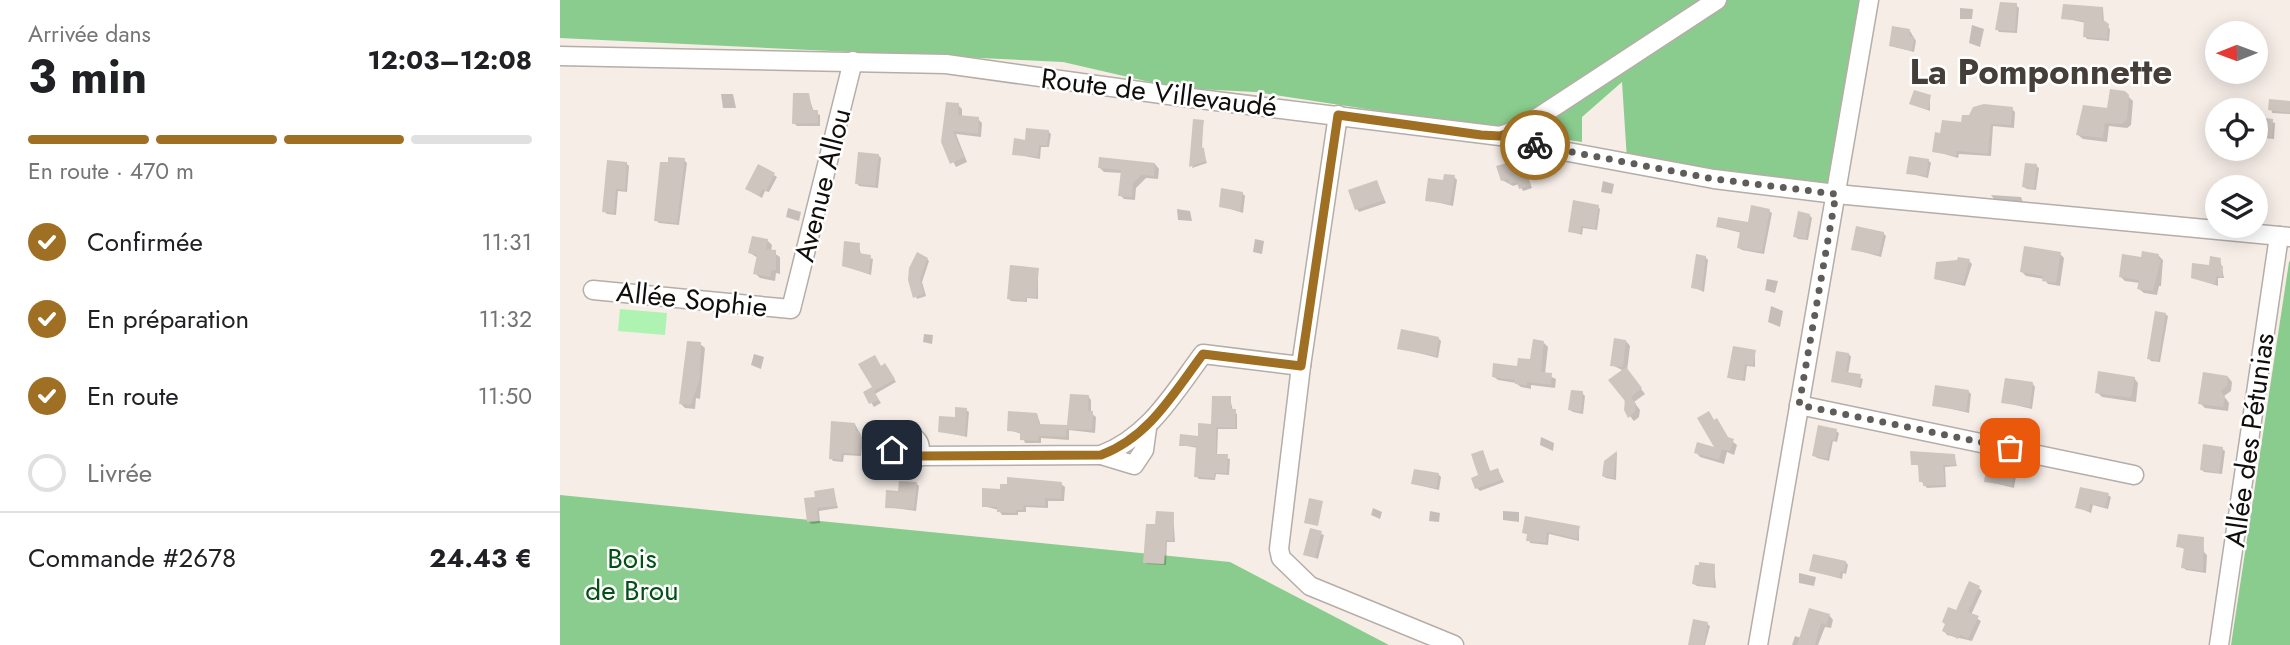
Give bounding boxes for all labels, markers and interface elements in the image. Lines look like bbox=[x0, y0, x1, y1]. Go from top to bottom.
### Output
text: Arrivée dans bbox=[28, 17, 151, 51]
north arrow bbox=[2205, 21, 2268, 84]
map controls bbox=[2205, 21, 2268, 238]
text: 12:03–12:08 bbox=[367, 41, 532, 79]
text: 3 min bbox=[28, 44, 147, 110]
district label: La Pomponnette bbox=[1910, 47, 2172, 97]
street label: Route de Villevaudé bbox=[1039, 58, 1279, 127]
button: locate bbox=[2205, 98, 2268, 161]
street label: Avenue Allou bbox=[784, 104, 861, 266]
courier bbox=[1500, 110, 1570, 180]
icon: bike bbox=[1516, 126, 1554, 164]
text: En route · 470 m bbox=[28, 154, 194, 188]
button: layers bbox=[2205, 175, 2268, 238]
icon: check bbox=[28, 223, 66, 261]
text: Confirmée bbox=[87, 223, 203, 261]
text: 11:31 bbox=[481, 225, 532, 259]
street label: Allée Sophie bbox=[614, 271, 769, 328]
icon: check bbox=[28, 300, 66, 338]
text: En préparation bbox=[87, 300, 249, 338]
text: 11:32 bbox=[479, 302, 532, 336]
street label: Allée des Pétunias bbox=[2214, 330, 2285, 550]
icon: check bbox=[28, 377, 66, 415]
text: En route bbox=[87, 377, 179, 415]
text: 11:50 bbox=[478, 379, 532, 413]
pin bbox=[1980, 418, 2040, 478]
pin bbox=[862, 420, 922, 480]
icon: bag bbox=[1991, 429, 2029, 467]
icon: home bbox=[873, 431, 911, 469]
text: Livrée bbox=[87, 454, 152, 492]
park label: Bois de Brou bbox=[585, 538, 679, 611]
text: Commande #2678 bbox=[28, 539, 236, 577]
text: 24.43 € bbox=[429, 539, 532, 577]

